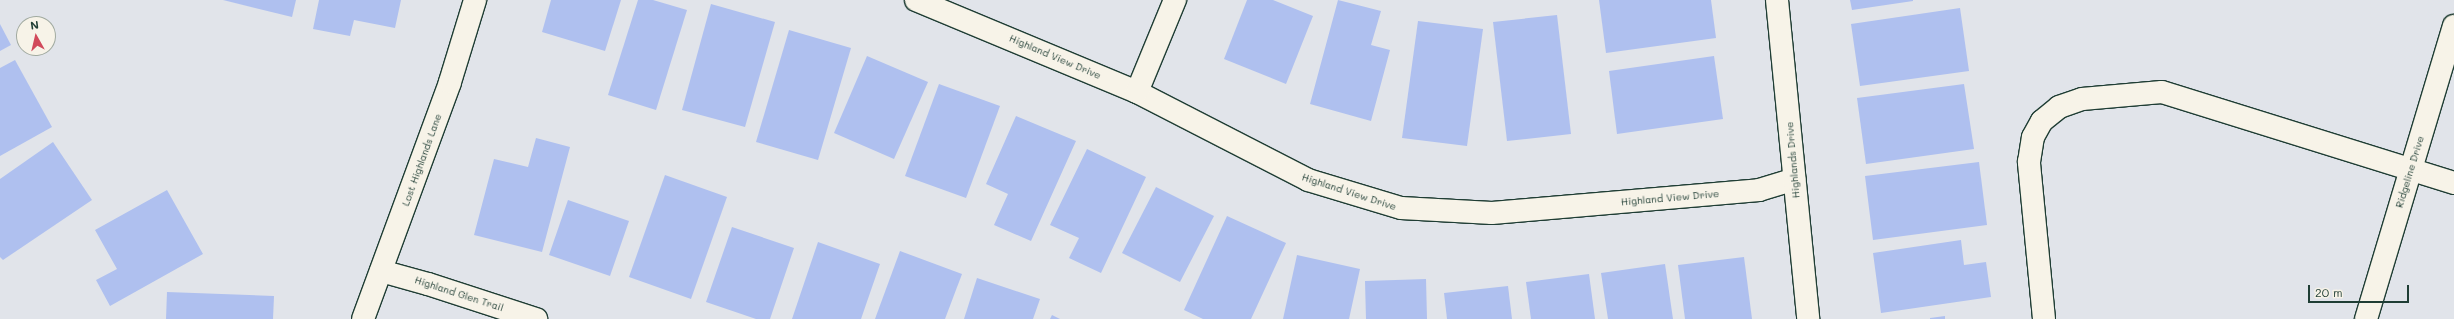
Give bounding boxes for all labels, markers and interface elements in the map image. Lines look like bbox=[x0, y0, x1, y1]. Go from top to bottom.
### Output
north arrow bbox=[16, 16, 56, 56]
text: N bbox=[29, 17, 40, 33]
street label: Highland View Drive bbox=[1007, 32, 1103, 82]
street label: Lost Highlands Lane bbox=[400, 112, 444, 208]
street label: Highlands Drive bbox=[1784, 121, 1802, 199]
street label: Ridgeline Drive bbox=[2393, 135, 2427, 209]
street label: Highland View Drive bbox=[1300, 171, 1398, 213]
street label: Highland View Drive bbox=[1620, 188, 1720, 208]
street label: Highland Glen Trail bbox=[413, 274, 505, 314]
scale bar bbox=[2310, 277, 2411, 303]
text: 20 m bbox=[2315, 284, 2343, 300]

